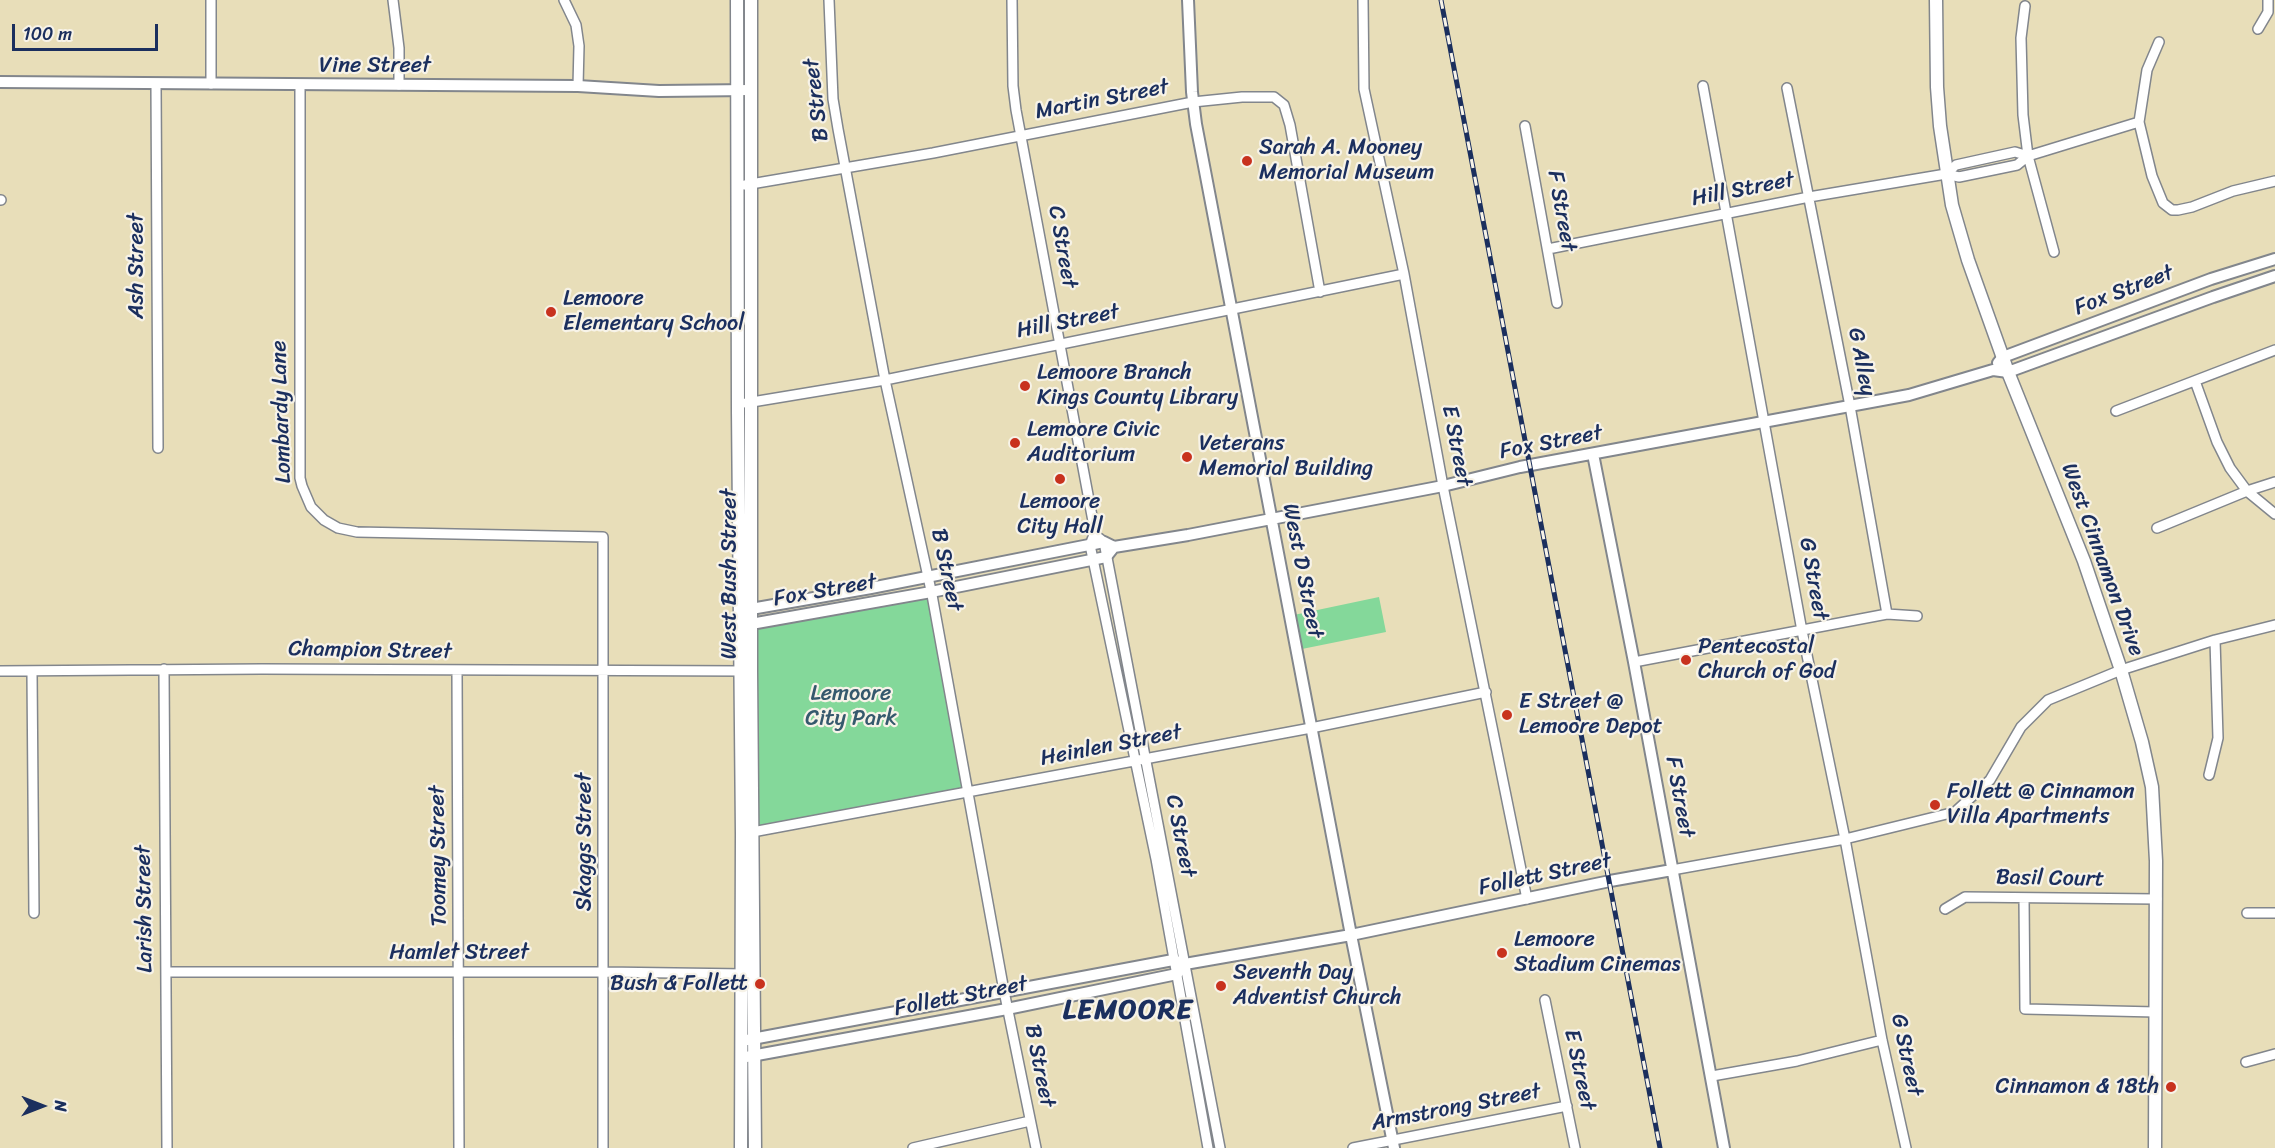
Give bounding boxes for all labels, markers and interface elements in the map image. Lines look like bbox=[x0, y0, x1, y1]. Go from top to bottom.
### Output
scale bar bbox=[15, 12, 160, 50]
text: 100 m bbox=[23, 18, 72, 50]
street label: Vine Street bbox=[319, 53, 431, 79]
street label: B Street bbox=[799, 57, 835, 143]
street label: Martin Street bbox=[1033, 74, 1171, 126]
place label: Sarah A. Mooney Memorial Museum bbox=[1259, 135, 1434, 186]
marker: Sarah A. Mooney Memorial Museum bbox=[1240, 154, 1254, 168]
street label: Hill Street bbox=[1690, 167, 1796, 213]
street label: F Street bbox=[1541, 169, 1581, 253]
street label: C Street bbox=[1042, 204, 1082, 290]
street label: Ash Street bbox=[124, 213, 150, 319]
street label: Fox Street bbox=[2071, 260, 2177, 322]
place label: Lemoore Elementary School bbox=[563, 286, 745, 338]
street label: Hill Street bbox=[1015, 299, 1121, 345]
marker: Lemoore Elementary School bbox=[544, 305, 558, 319]
street label: G Alley bbox=[1841, 326, 1881, 398]
street label: Lombardy Lane bbox=[266, 340, 298, 484]
place label: Lemoore Branch Kings County Library bbox=[1037, 360, 1238, 412]
marker: Lemoore Branch Kings County Library bbox=[1018, 379, 1032, 393]
street label: E Street bbox=[1435, 403, 1477, 489]
place label: Lemoore Civic Auditorium bbox=[1027, 417, 1161, 469]
street label: Fox Street bbox=[1497, 420, 1605, 466]
place label: Veterans Memorial Building bbox=[1199, 431, 1373, 482]
marker: Lemoore Civic Auditorium bbox=[1008, 436, 1022, 450]
marker: Veterans Memorial Building bbox=[1180, 450, 1194, 464]
street label: West Cinnamon Drive bbox=[2055, 460, 2149, 660]
marker: Lemoore City Hall bbox=[1053, 472, 1067, 486]
street label: West Bush Street bbox=[717, 489, 743, 659]
place label: Lemoore City Hall bbox=[1017, 489, 1103, 540]
street label: West D Street bbox=[1276, 501, 1328, 641]
street label: B Street bbox=[924, 526, 968, 614]
street label: G Street bbox=[1793, 536, 1833, 622]
street label: Fox Street bbox=[771, 569, 879, 613]
place label: Pentecostal Church of God bbox=[1698, 634, 1835, 686]
street label: Champion Street bbox=[288, 636, 452, 666]
marker: Pentecostal Church of God bbox=[1679, 653, 1693, 667]
park label: Lemoore City Park bbox=[805, 681, 897, 732]
place label: E Street @ Lemoore Depot bbox=[1519, 689, 1662, 740]
marker: E Street @ Lemoore Depot bbox=[1500, 708, 1514, 722]
street label: Heinlen Street bbox=[1038, 719, 1184, 773]
street label: F Street bbox=[1659, 755, 1699, 839]
street label: Skaggs Street bbox=[572, 773, 598, 911]
place label: Follett @ Cinnamon Villa Apartments bbox=[1947, 779, 2135, 830]
street label: Toomey Street bbox=[425, 785, 453, 927]
street label: C Street bbox=[1159, 793, 1201, 879]
marker: Follett @ Cinnamon Villa Apartments bbox=[1928, 798, 1942, 812]
street label: Larish Street bbox=[131, 845, 159, 973]
street label: Follett Street bbox=[1476, 848, 1614, 902]
street label: Basil Court bbox=[1996, 865, 2104, 893]
place label: Lemoore Stadium Cinemas bbox=[1514, 927, 1680, 978]
street label: Hamlet Street bbox=[389, 940, 529, 966]
marker: Lemoore Stadium Cinemas bbox=[1495, 946, 1509, 960]
place label: Seventh Day Adventist Church bbox=[1233, 960, 1401, 1011]
place label: Bush & Follett bbox=[610, 971, 748, 997]
street label: Follett Street bbox=[892, 971, 1030, 1023]
marker: Bush & Follett bbox=[753, 977, 767, 991]
marker: Seventh Day Adventist Church bbox=[1214, 979, 1228, 993]
district label: LEMOORE bbox=[1062, 994, 1194, 1028]
street label: G Street bbox=[1884, 1011, 1928, 1099]
street label: B Street bbox=[1018, 1022, 1060, 1110]
street label: E Street bbox=[1558, 1027, 1600, 1113]
place label: Cinnamon & 18th bbox=[1996, 1074, 2159, 1100]
north arrow bbox=[12, 1076, 72, 1136]
street label: Armstrong Street bbox=[1369, 1079, 1543, 1137]
marker: Cinnamon & 18th bbox=[2164, 1080, 2178, 1094]
text: N bbox=[46, 1100, 75, 1112]

